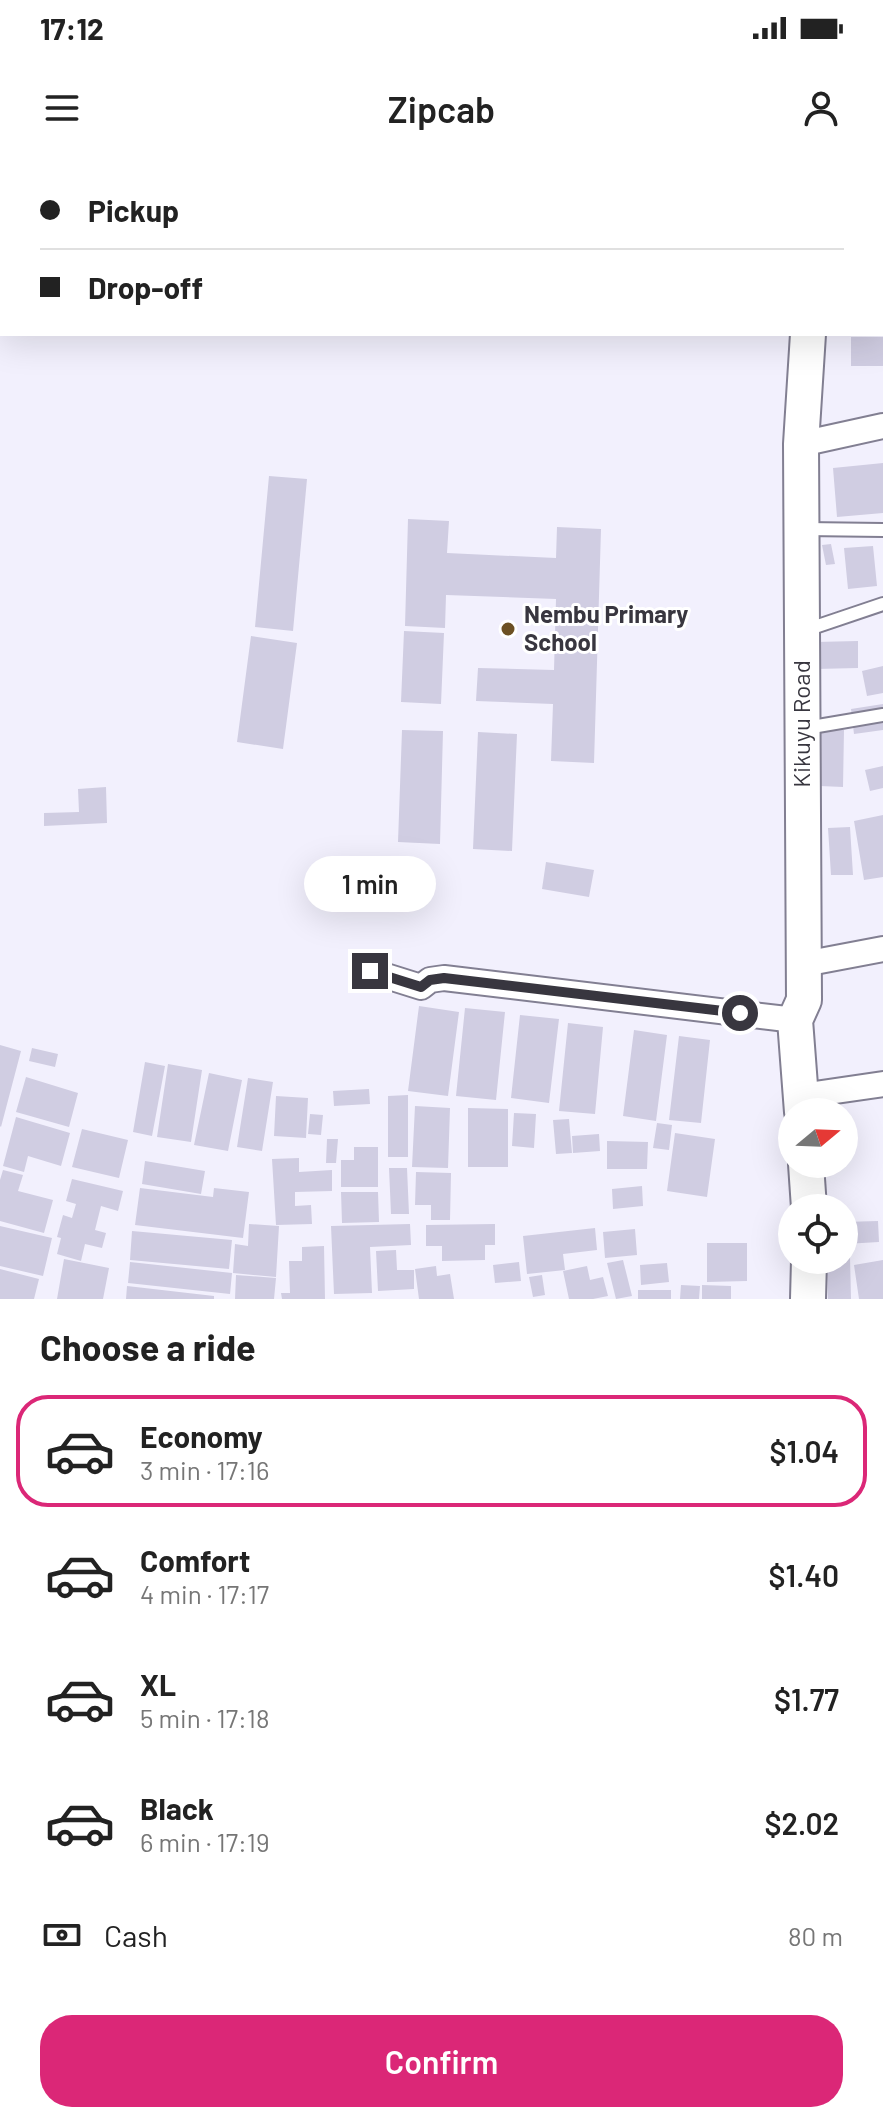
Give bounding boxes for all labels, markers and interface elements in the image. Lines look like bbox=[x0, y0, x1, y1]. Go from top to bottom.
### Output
text: 17:12 bbox=[40, 10, 104, 46]
icon: menu bbox=[40, 86, 84, 130]
icon: person bbox=[799, 86, 843, 130]
text: Zipcab bbox=[388, 87, 495, 130]
text: Pickup bbox=[88, 192, 179, 228]
text: Drop-off bbox=[88, 269, 203, 305]
place label: Nembu Primary School bbox=[524, 599, 688, 656]
marker: Nembu Primary School bbox=[499, 620, 517, 638]
street label: Kikuyu Road bbox=[786, 660, 815, 788]
callout: 1 min bbox=[304, 855, 436, 911]
text: 1 min bbox=[342, 868, 398, 899]
route end bbox=[352, 953, 388, 989]
route start bbox=[722, 995, 758, 1031]
north arrow bbox=[778, 1098, 858, 1178]
map controls bbox=[778, 1098, 858, 1274]
button: locate bbox=[778, 1194, 858, 1274]
text: Choose a ride bbox=[40, 1325, 256, 1368]
icon: car bbox=[44, 1415, 116, 1487]
text: Economy bbox=[140, 1418, 263, 1454]
text: $1.04 bbox=[769, 1433, 839, 1469]
text: 3 min · 17:16 bbox=[140, 1454, 269, 1485]
icon: car bbox=[44, 1539, 116, 1611]
text: Comfort bbox=[140, 1542, 250, 1578]
text: $1.40 bbox=[769, 1557, 839, 1593]
text: 4 min · 17:17 bbox=[140, 1578, 269, 1609]
icon: car bbox=[44, 1663, 116, 1735]
text: XL bbox=[140, 1666, 176, 1702]
text: $1.77 bbox=[774, 1681, 839, 1717]
text: 5 min · 17:18 bbox=[140, 1702, 269, 1733]
icon: car bbox=[44, 1787, 116, 1859]
text: Black bbox=[140, 1790, 214, 1826]
text: $2.02 bbox=[765, 1805, 839, 1841]
text: 6 min · 17:19 bbox=[140, 1826, 269, 1857]
icon: cash bbox=[40, 1913, 84, 1957]
text: Cash bbox=[104, 1917, 168, 1953]
text: 80 m bbox=[788, 1920, 843, 1951]
button: Confirm bbox=[40, 2015, 843, 2107]

